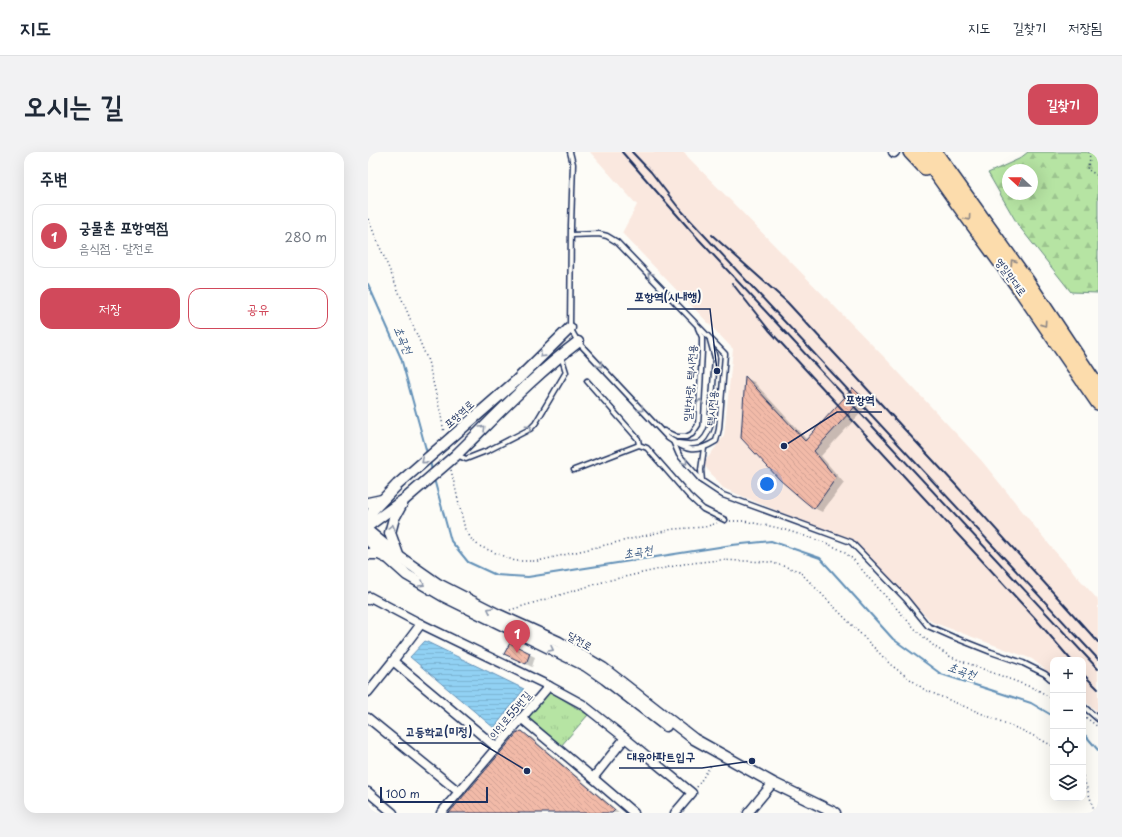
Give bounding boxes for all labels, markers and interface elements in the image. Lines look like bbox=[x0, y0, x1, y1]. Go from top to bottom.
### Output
text: 지도 bbox=[20, 13, 51, 41]
text: 지도 bbox=[968, 17, 990, 38]
text: 길찾기 bbox=[1012, 17, 1046, 38]
text: 저장됨 bbox=[1068, 17, 1102, 38]
text: 오시는 길 bbox=[24, 83, 123, 126]
button: 길찾기 bbox=[1028, 84, 1098, 125]
north arrow bbox=[1002, 164, 1038, 200]
text: 주변 bbox=[40, 165, 67, 191]
one-way arrow bbox=[963, 214, 970, 221]
text: 궁물촌 포항역점 bbox=[79, 215, 168, 238]
text: 1 bbox=[51, 227, 57, 246]
text: 280 m bbox=[285, 227, 327, 246]
text: 음식점 · 달전로 bbox=[79, 238, 154, 257]
street label: 영일만대로 bbox=[992, 254, 1031, 300]
one-way arrow bbox=[1011, 259, 1018, 266]
one-way arrow bbox=[647, 273, 654, 280]
callout: 포항역(시내행) bbox=[627, 285, 710, 309]
text: 포항역(시내행) bbox=[634, 287, 702, 305]
button: 저장 bbox=[40, 288, 180, 329]
button: 공유 bbox=[188, 288, 328, 329]
one-way arrow bbox=[1039, 320, 1047, 327]
water label: 초곡천 bbox=[390, 323, 418, 358]
street label: 일반차량, 택시전용 bbox=[678, 344, 701, 422]
one-way arrow bbox=[539, 350, 547, 358]
one-way arrow bbox=[595, 360, 602, 368]
callout: 포항역 bbox=[837, 388, 882, 412]
street label: 택시전용 bbox=[701, 389, 722, 426]
text: 포항역 bbox=[846, 390, 875, 408]
street label: 포항역로 bbox=[440, 395, 478, 432]
one-way arrow bbox=[696, 399, 704, 405]
one-way arrow bbox=[636, 405, 643, 412]
one-way arrow bbox=[478, 425, 486, 433]
one-way arrow bbox=[525, 426, 532, 433]
one-way arrow bbox=[422, 457, 429, 464]
one-way arrow bbox=[681, 457, 688, 465]
your location bbox=[757, 474, 777, 494]
one-way arrow bbox=[387, 524, 396, 531]
water label: 초곡천 bbox=[622, 540, 655, 562]
one-way arrow bbox=[418, 579, 425, 586]
one-way arrow bbox=[487, 607, 494, 615]
pin: 1 bbox=[504, 620, 530, 653]
street label: 달전로 bbox=[564, 627, 596, 655]
one-way arrow bbox=[546, 644, 554, 652]
water label: 초곡천 bbox=[946, 657, 980, 684]
map controls bbox=[1050, 657, 1086, 801]
button: + bbox=[1050, 657, 1086, 693]
street label: 이인로55번길 bbox=[484, 687, 535, 742]
button: − bbox=[1050, 693, 1086, 729]
callout: 고등학교(미정) bbox=[398, 719, 481, 743]
text: 고등학교(미정) bbox=[405, 722, 473, 740]
button: locate bbox=[1050, 729, 1086, 765]
callout: 대유아파트입구 bbox=[619, 744, 702, 768]
text: 대유아파트입구 bbox=[626, 747, 695, 765]
button: layers bbox=[1050, 765, 1086, 801]
scale bar bbox=[380, 785, 488, 804]
text: 100 m bbox=[386, 785, 420, 802]

